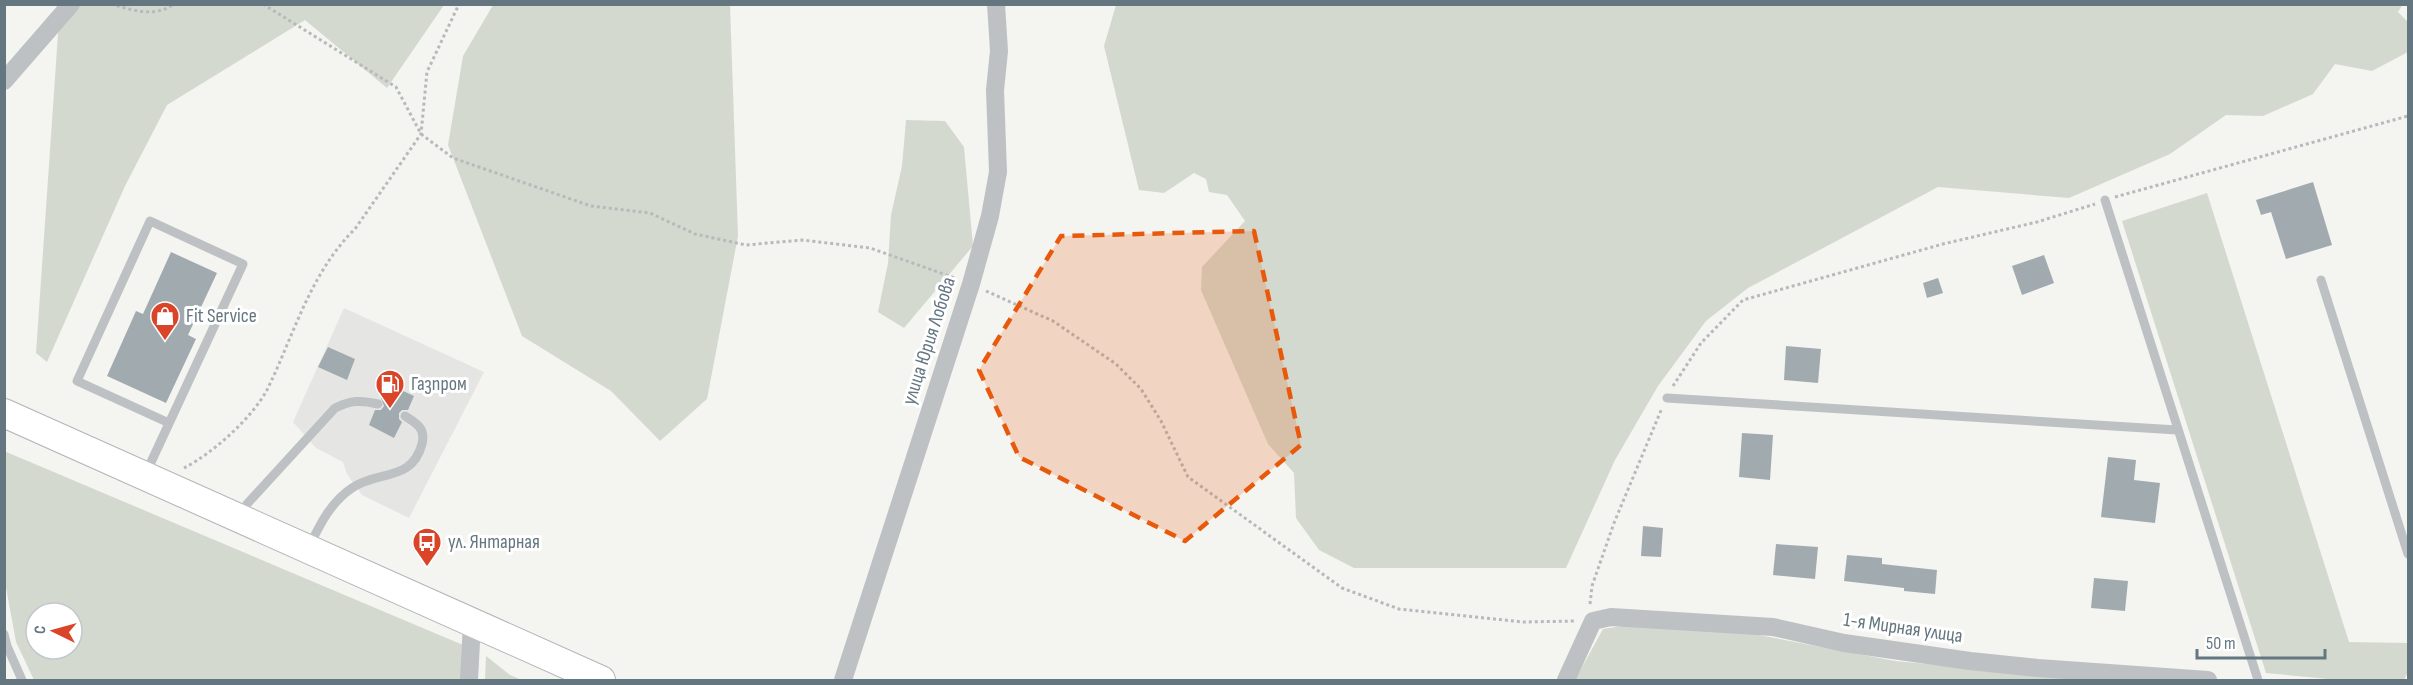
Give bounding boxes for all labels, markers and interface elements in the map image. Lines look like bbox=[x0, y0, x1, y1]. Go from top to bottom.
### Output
street label: улица Юрия Лобова bbox=[897, 274, 961, 408]
shop icon: Fit Service bbox=[149, 300, 181, 342]
place label: Fit Service bbox=[186, 304, 257, 328]
fuel station icon: Газпром bbox=[374, 368, 406, 410]
place label: Газпром bbox=[411, 372, 467, 396]
bus stop icon: ул. Янтарная bbox=[411, 526, 443, 568]
place label: ул. Янтарная bbox=[448, 530, 540, 554]
north arrow bbox=[24, 601, 84, 661]
street label: 1-я Мирная улица bbox=[1842, 608, 1964, 648]
scale bar bbox=[2197, 622, 2324, 660]
text: С bbox=[31, 625, 50, 635]
text: 50 m bbox=[2206, 633, 2236, 654]

